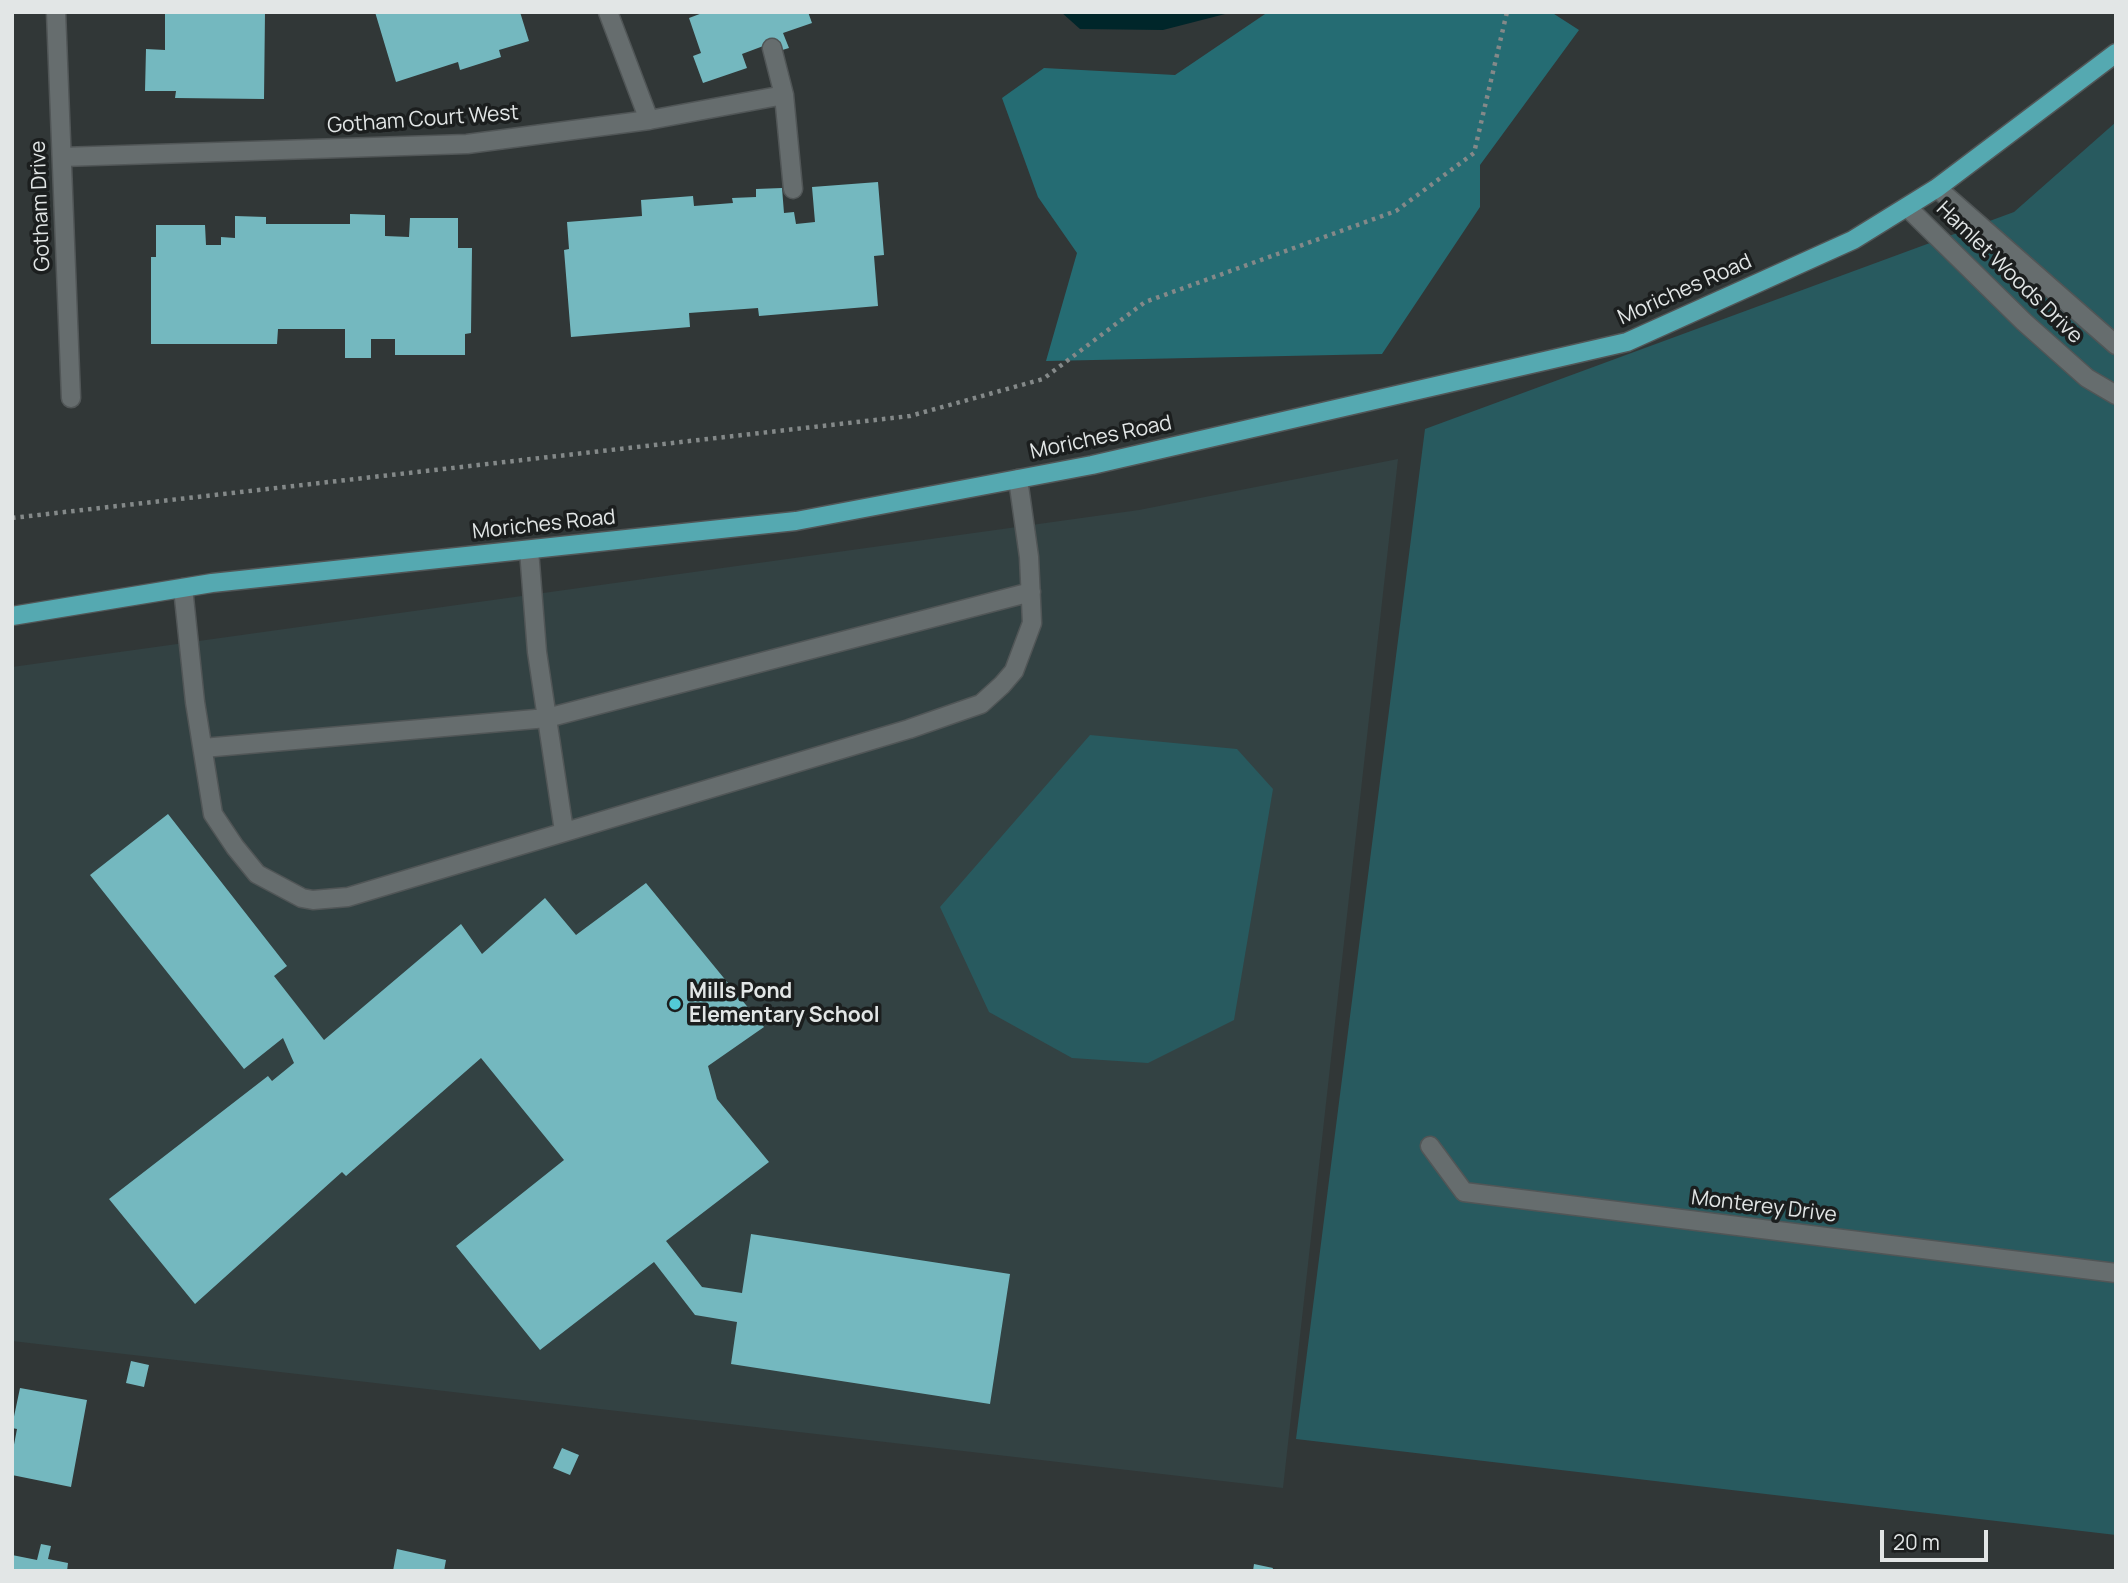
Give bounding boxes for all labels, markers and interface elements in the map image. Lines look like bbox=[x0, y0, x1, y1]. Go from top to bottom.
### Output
street label: Gotham Court West bbox=[326, 101, 520, 139]
street label: Gotham Drive bbox=[26, 140, 56, 272]
street label: Hamlet Woods Drive bbox=[1931, 197, 2087, 349]
street label: Moriches Road bbox=[1614, 249, 1756, 331]
street label: Moriches Road bbox=[1028, 411, 1174, 465]
street label: Moriches Road bbox=[471, 505, 617, 545]
place label: Mills Pond Elementary School bbox=[689, 979, 880, 1029]
marker: Mills Pond Elementary School bbox=[667, 996, 683, 1012]
street label: Monterey Drive bbox=[1690, 1186, 1838, 1228]
scale bar bbox=[1883, 1516, 1992, 1560]
text: 20 m bbox=[1893, 1528, 1940, 1556]

